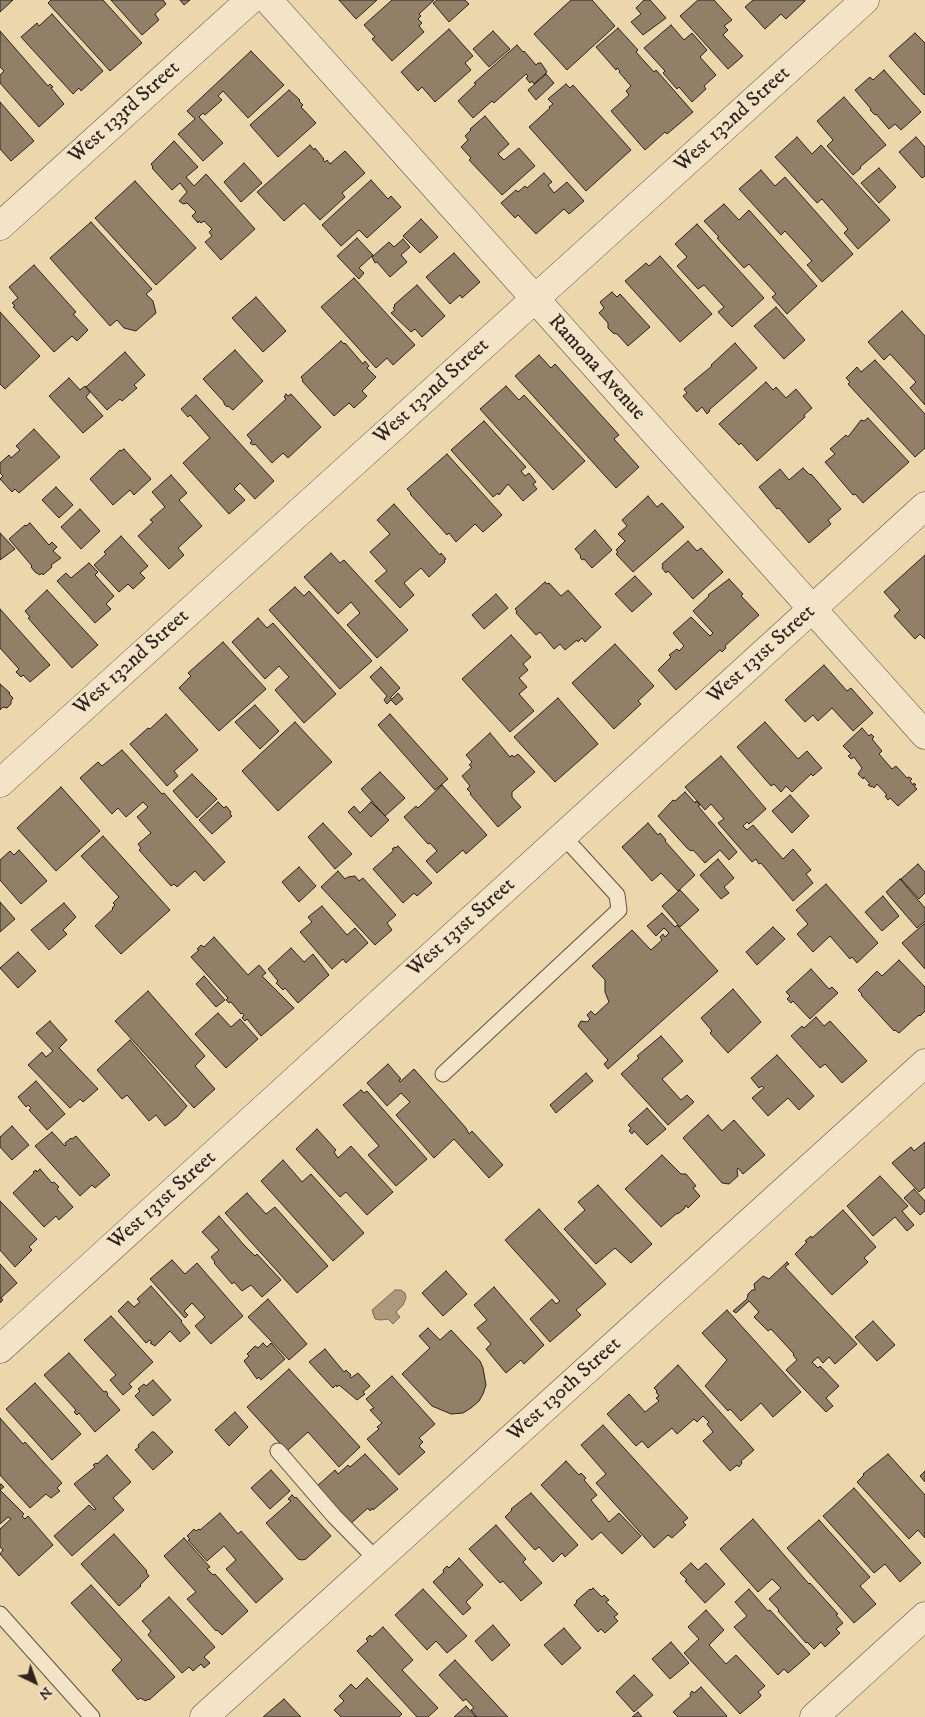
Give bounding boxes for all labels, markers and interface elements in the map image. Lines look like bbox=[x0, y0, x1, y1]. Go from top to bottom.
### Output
street label: West 133rd Street bbox=[64, 56, 186, 170]
street label: West 132nd Street bbox=[670, 62, 796, 178]
street label: Ramona Avenue bbox=[542, 310, 650, 426]
street label: West 132nd Street bbox=[369, 334, 495, 450]
street label: West 131st Street bbox=[703, 600, 821, 710]
street label: West 132nd Street bbox=[69, 605, 195, 721]
street label: West 131st Street bbox=[403, 873, 521, 983]
street label: West 131st Street bbox=[104, 1146, 222, 1256]
street label: West 130th Street bbox=[503, 1332, 627, 1448]
north arrow bbox=[10, 1657, 60, 1707]
text: N bbox=[35, 1683, 55, 1704]

